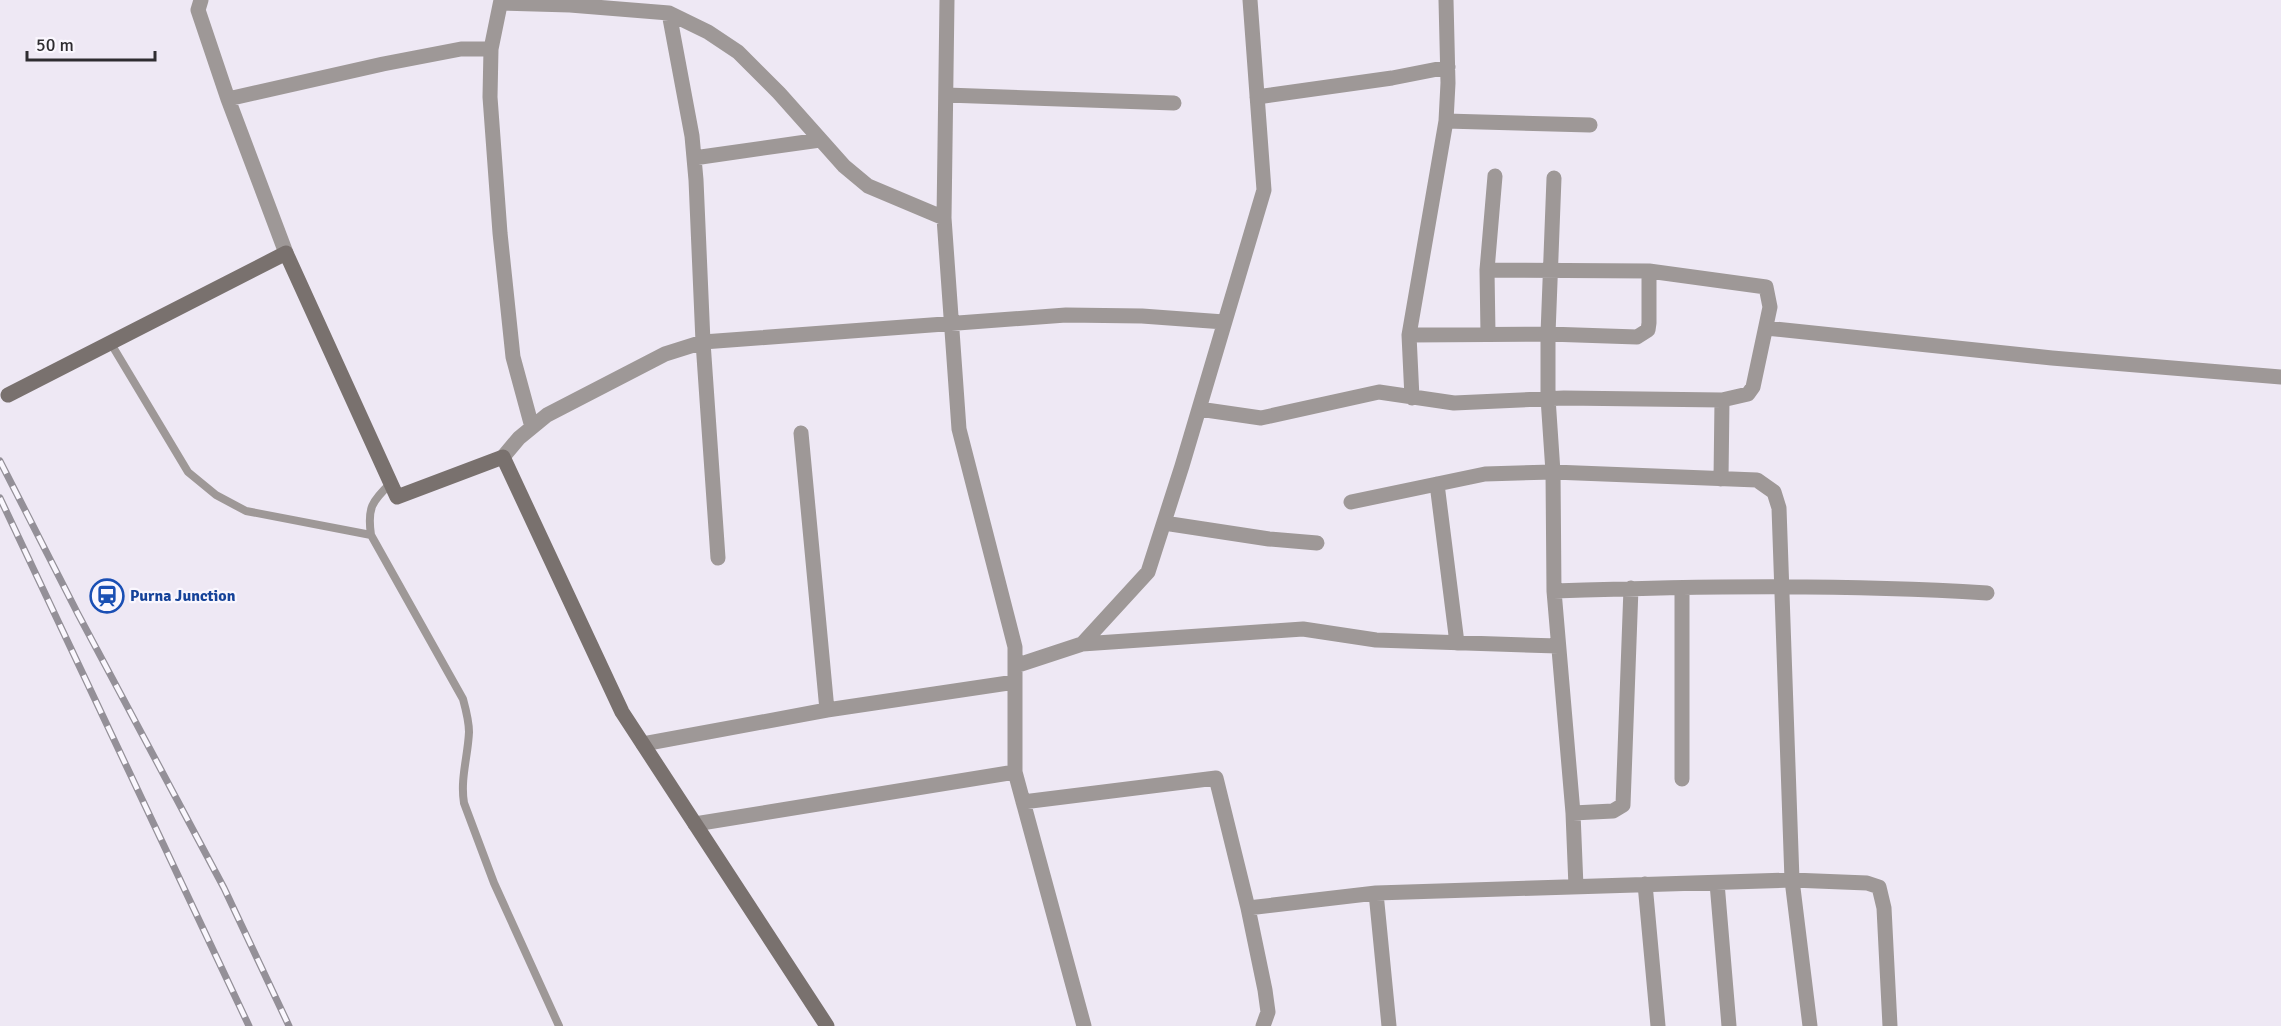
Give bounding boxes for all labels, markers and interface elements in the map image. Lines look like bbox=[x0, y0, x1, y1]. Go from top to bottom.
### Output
scale bar bbox=[27, 24, 154, 62]
text: 50 m bbox=[36, 34, 74, 56]
station icon: Purna Junction bbox=[89, 578, 125, 614]
place label: Purna Junction bbox=[130, 586, 236, 606]

